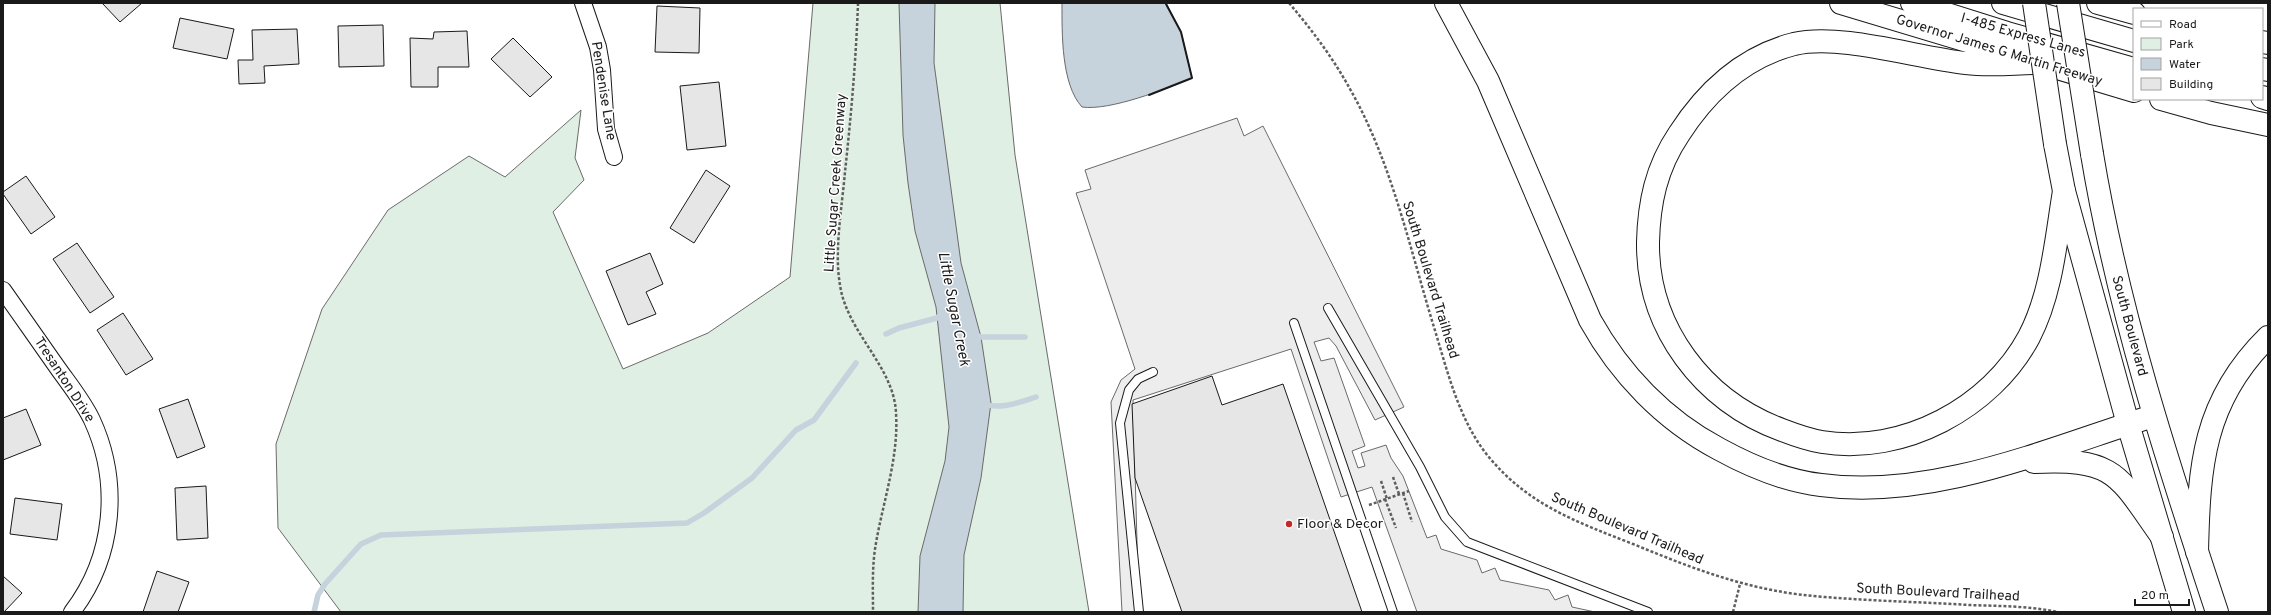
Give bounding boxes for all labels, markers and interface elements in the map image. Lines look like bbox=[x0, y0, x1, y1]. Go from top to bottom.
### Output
legend bbox=[2133, 8, 2263, 100]
street label: I-485 Express Lanes bbox=[1959, 10, 2087, 62]
street label: Governor James G Martin Freeway bbox=[1894, 11, 2104, 91]
text: Road bbox=[2169, 17, 2197, 33]
text: Park bbox=[2169, 37, 2194, 53]
street label: Pendenise Lane bbox=[587, 40, 619, 142]
text: Water bbox=[2169, 57, 2201, 73]
text: Building bbox=[2169, 77, 2213, 93]
street label: Little Sugar Creek Greenway bbox=[821, 93, 851, 273]
street label: South Boulevard Trailhead bbox=[1398, 199, 1462, 361]
water label: Little Sugar Creek bbox=[933, 250, 973, 368]
street label: South Boulevard bbox=[2107, 274, 2151, 378]
street label: Tresanton Drive bbox=[30, 334, 98, 426]
street label: South Boulevard Trailhead bbox=[1548, 489, 1706, 569]
place label: Floor & Decor bbox=[1297, 516, 1384, 533]
marker: Floor & Decor bbox=[1284, 519, 1294, 529]
street label: South Boulevard Trailhead bbox=[1856, 580, 2020, 606]
scale bar bbox=[2135, 581, 2189, 607]
text: 20 m bbox=[2141, 588, 2169, 604]

